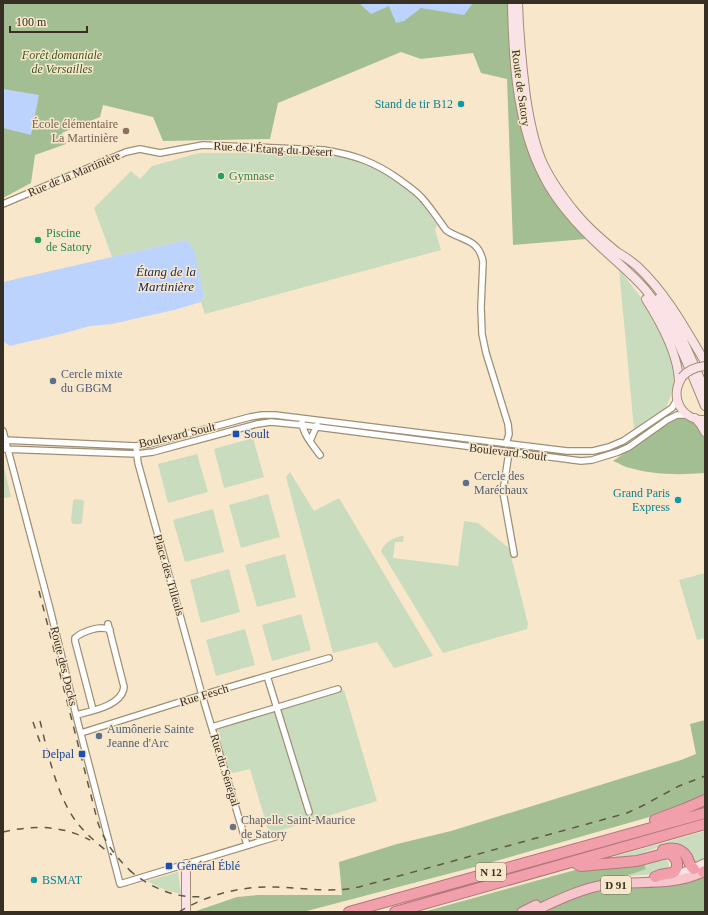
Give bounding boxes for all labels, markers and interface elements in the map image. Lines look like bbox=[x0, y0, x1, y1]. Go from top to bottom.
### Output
scale bar bbox=[10, 8, 87, 34]
text: 100 m bbox=[16, 15, 47, 29]
park label: Forêt domaniale de Versailles bbox=[21, 48, 103, 76]
street label: Route de Satory bbox=[509, 49, 533, 127]
place label: Stand de tir B12 bbox=[375, 97, 453, 111]
marker: Stand de tir B12 bbox=[456, 99, 466, 109]
place label: École élémentaire La Martinière bbox=[32, 117, 118, 145]
marker: École élémentaire La Martinière bbox=[121, 126, 131, 136]
street label: Rue de l'Étang du Désert bbox=[213, 139, 334, 159]
street label: Rue de la Martinière bbox=[26, 148, 122, 200]
place label: Gymnase bbox=[229, 169, 274, 183]
marker: Gymnase bbox=[216, 171, 226, 181]
place label: Piscine de Satory bbox=[46, 226, 92, 254]
marker: Piscine de Satory bbox=[33, 235, 43, 245]
water label: Étang de la Martinière bbox=[135, 264, 196, 294]
place label: Cercle mixte du GBGM bbox=[61, 367, 123, 395]
marker: Cercle mixte du GBGM bbox=[48, 376, 58, 386]
street label: Boulevard Soult bbox=[137, 419, 217, 451]
place label: Soult bbox=[244, 427, 270, 441]
marker: Soult bbox=[231, 429, 241, 439]
street label: Boulevard Soult bbox=[468, 440, 548, 464]
place label: Cercle des Maréchaux bbox=[474, 469, 528, 497]
marker: Cercle des Maréchaux bbox=[461, 478, 471, 488]
place label: Grand Paris Express bbox=[613, 486, 670, 514]
marker: Grand Paris Express bbox=[673, 495, 683, 505]
street label: Place des Tilleuls bbox=[151, 533, 187, 618]
street label: Route des Docks bbox=[47, 625, 81, 707]
street label: Rue Fesch bbox=[178, 681, 230, 709]
place label: Aumônerie Sainte Jeanne d'Arc bbox=[107, 722, 194, 750]
marker: Aumônerie Sainte Jeanne d'Arc bbox=[94, 731, 104, 741]
street label: Rue du Sénégal bbox=[207, 732, 243, 809]
place label: Delpal bbox=[42, 747, 75, 761]
marker: Delpal bbox=[77, 749, 87, 759]
place label: Chapelle Saint-Maurice de Satory bbox=[241, 813, 355, 841]
marker: Chapelle Saint-Maurice de Satory bbox=[228, 822, 238, 832]
place label: Général Éblé bbox=[177, 859, 240, 873]
marker: Général Éblé bbox=[164, 861, 174, 871]
road number: N 12 bbox=[476, 863, 506, 881]
place label: BSMAT bbox=[42, 873, 83, 887]
marker: BSMAT bbox=[29, 875, 39, 885]
road number: D 91 bbox=[601, 876, 631, 894]

